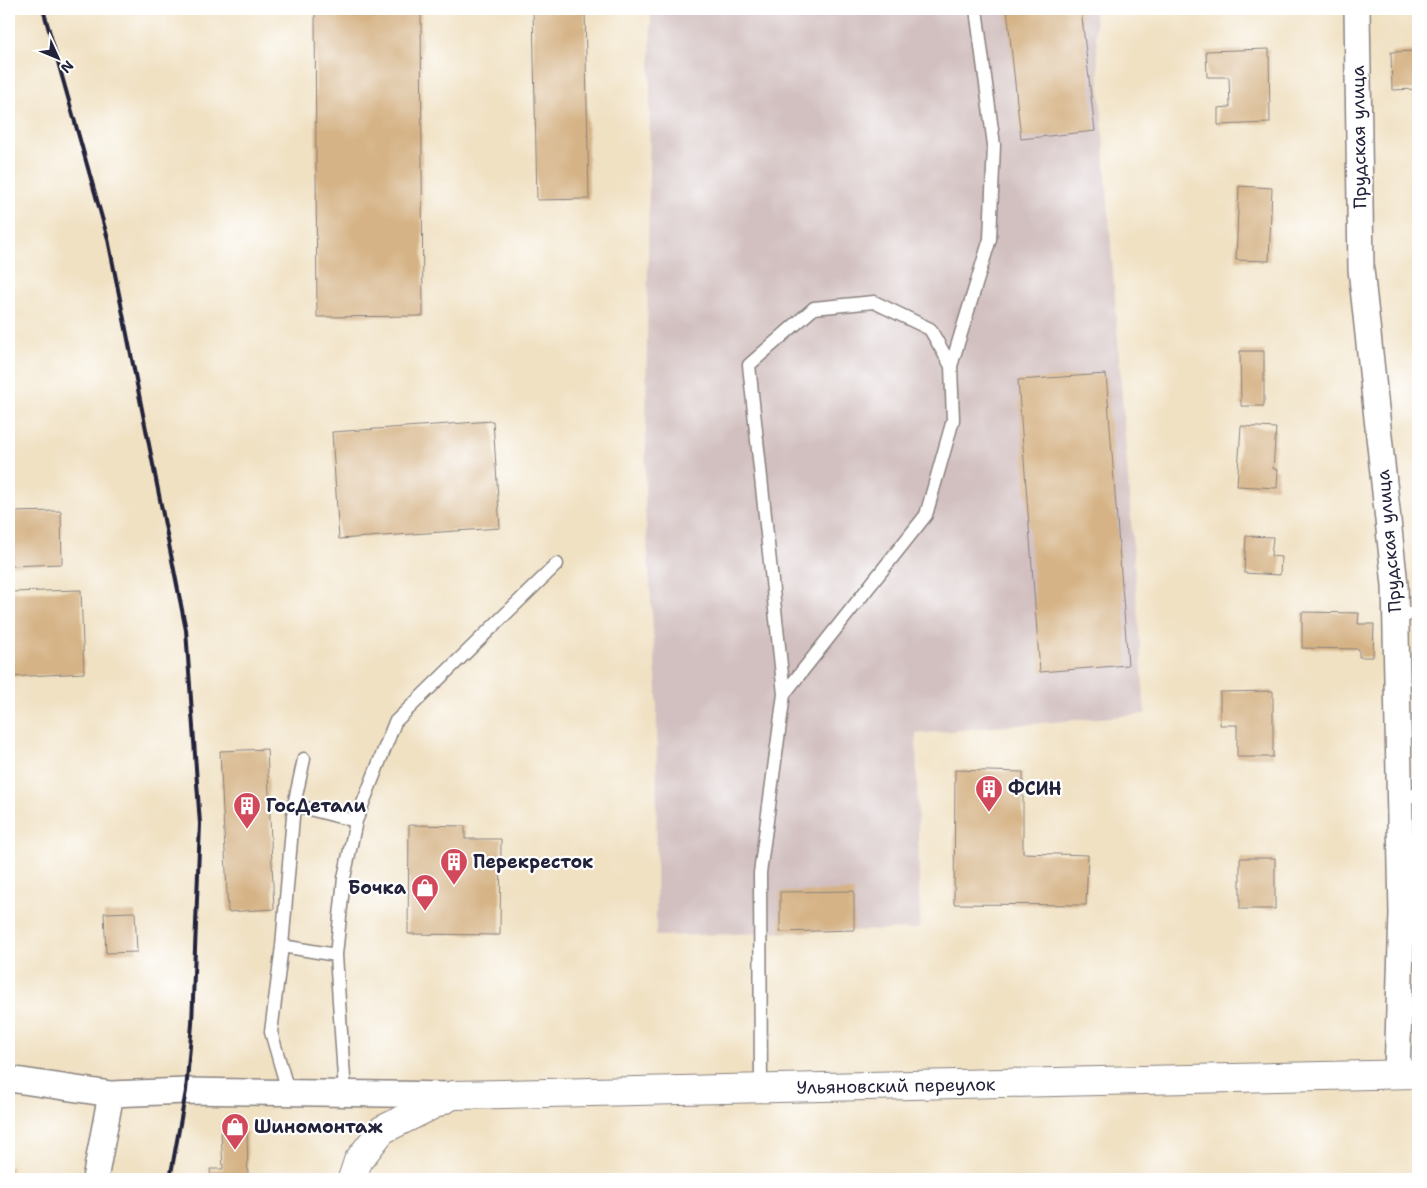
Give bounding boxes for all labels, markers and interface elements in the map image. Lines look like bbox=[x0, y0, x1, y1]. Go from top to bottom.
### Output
north arrow bbox=[32, 32, 82, 82]
text: N bbox=[57, 57, 78, 77]
street label: Прудская улица bbox=[1346, 65, 1372, 209]
street label: Прудская улица bbox=[1371, 469, 1407, 613]
building icon: ФСИН bbox=[974, 774, 1004, 813]
place label: ФСИН bbox=[1008, 777, 1061, 801]
building icon: ГосДетали bbox=[232, 791, 262, 830]
place label: ГосДетали bbox=[266, 794, 366, 818]
building icon: Перекресток bbox=[439, 847, 469, 886]
place label: Перекресток bbox=[473, 850, 593, 874]
shop icon: Бочка bbox=[410, 873, 440, 912]
place label: Бочка bbox=[348, 876, 407, 900]
street label: Ульяновский переулок bbox=[796, 1072, 996, 1100]
shop icon: Шиномонтаж bbox=[220, 1112, 250, 1151]
place label: Шиномонтаж bbox=[254, 1115, 383, 1139]

